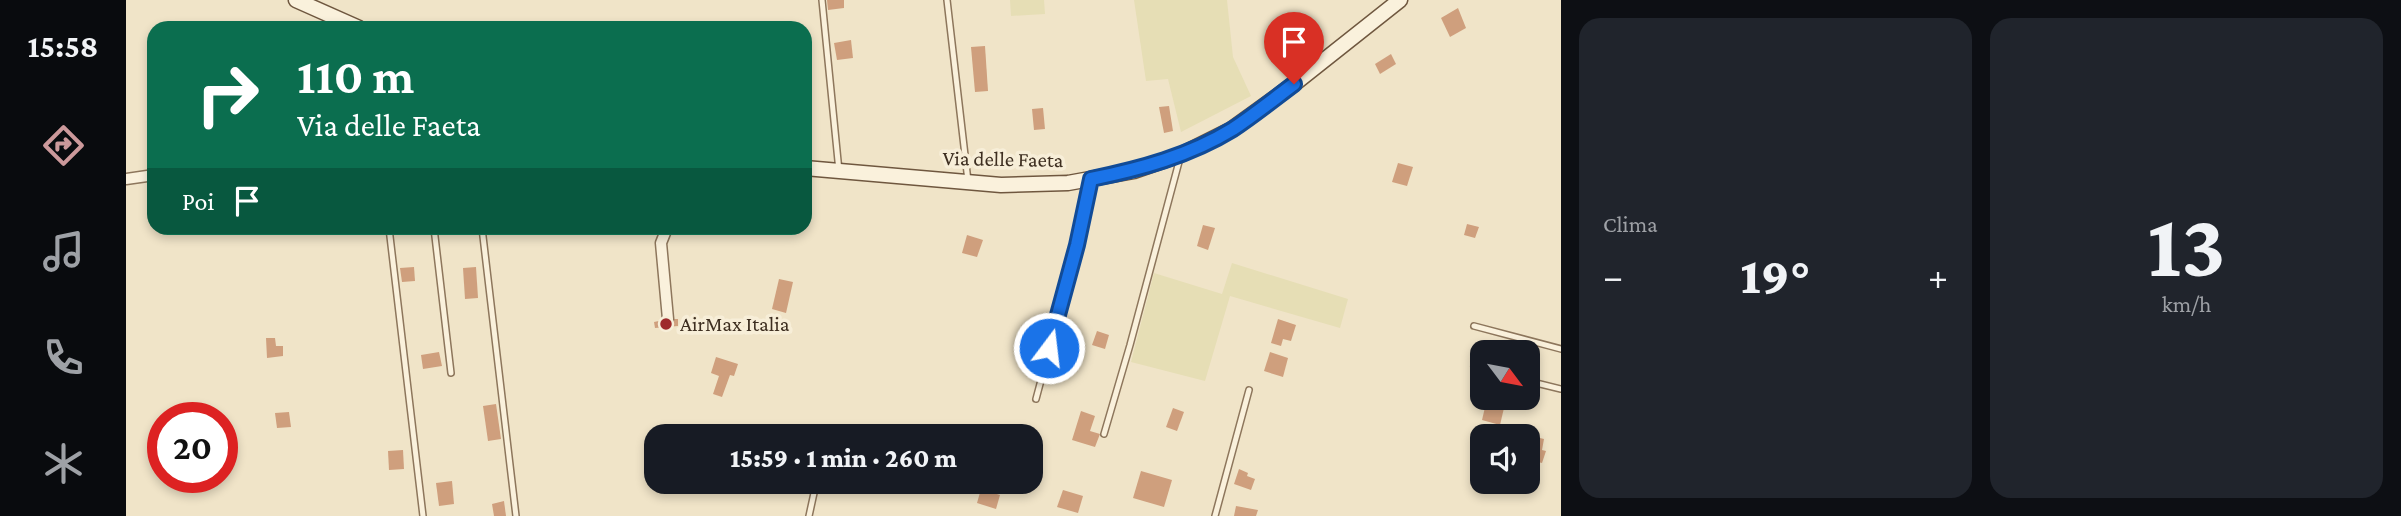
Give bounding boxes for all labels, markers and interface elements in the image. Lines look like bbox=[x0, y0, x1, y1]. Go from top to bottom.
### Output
pin bbox=[1264, 12.0, 1324, 84]
icon: arrive bbox=[1275, 23, 1313, 61]
text: 15:58 bbox=[28, 28, 98, 64]
icon: right bbox=[182, 49, 273, 140]
text: 110 m bbox=[297, 49, 414, 104]
text: Via delle Faeta bbox=[297, 107, 481, 143]
icon: directions bbox=[39, 121, 88, 170]
street label: Via delle Faeta bbox=[942, 146, 1064, 172]
icon: arrive bbox=[228, 182, 266, 220]
text: Poi bbox=[182, 187, 214, 216]
text: 13 bbox=[2147, 194, 2226, 296]
text: Clima bbox=[1603, 211, 1658, 237]
icon: music bbox=[39, 227, 88, 276]
text: 19° bbox=[1740, 246, 1811, 304]
text: − bbox=[1603, 255, 1623, 297]
text: + bbox=[1928, 255, 1948, 297]
text: km/h bbox=[2162, 291, 2211, 317]
position arrow bbox=[1012, 311, 1086, 385]
place label: AirMax Italia bbox=[680, 312, 790, 336]
marker: AirMax Italia bbox=[658, 316, 674, 332]
icon: phone bbox=[39, 333, 88, 382]
north arrow bbox=[1470, 340, 1540, 410]
map controls bbox=[1470, 340, 1540, 494]
speed limit sign: 20 bbox=[147, 402, 238, 493]
button: sound bbox=[1470, 424, 1540, 494]
icon: climate bbox=[39, 439, 88, 488]
text: 15:59 · 1 min · 260 m bbox=[730, 444, 957, 473]

